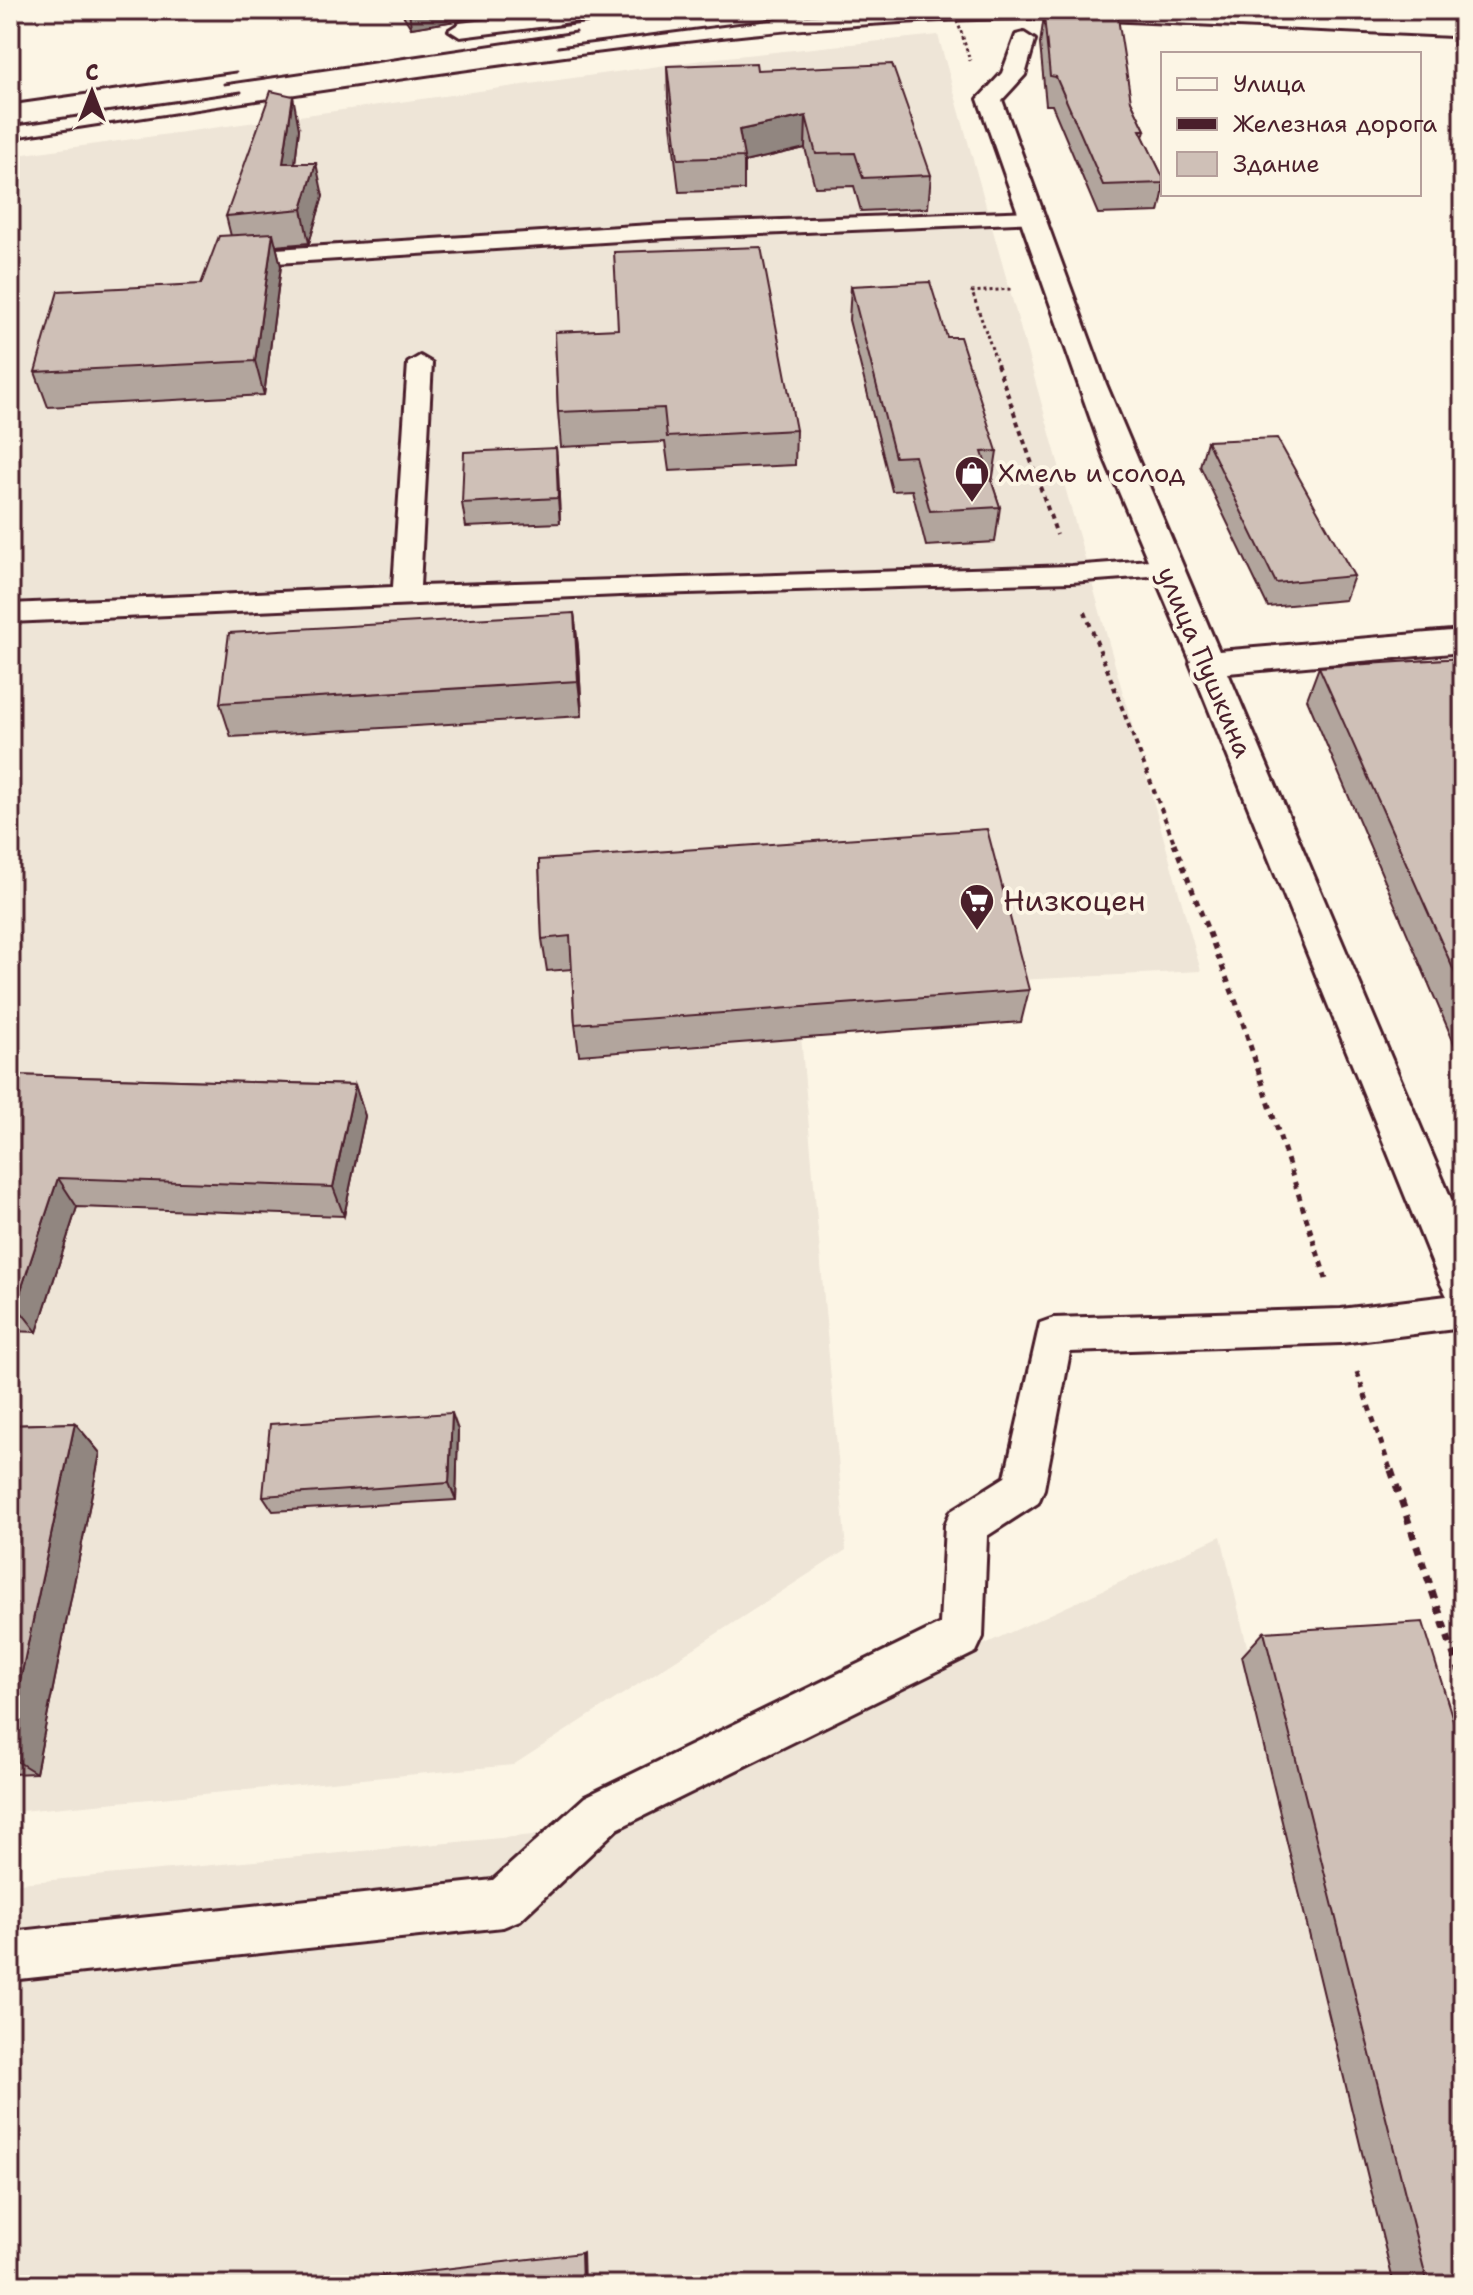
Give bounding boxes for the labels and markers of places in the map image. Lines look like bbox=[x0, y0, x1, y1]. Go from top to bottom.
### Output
shop icon: Хмель и солод bbox=[953, 454, 991, 504]
place label: Хмель и солод bbox=[998, 455, 1186, 490]
place label: Низкоцен bbox=[1003, 880, 1146, 921]
supermarket icon: Низкоцен bbox=[958, 882, 996, 932]

